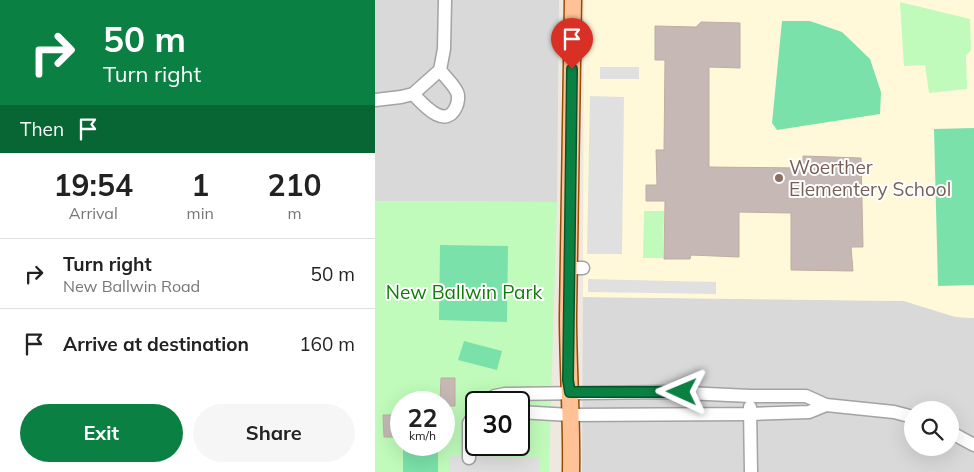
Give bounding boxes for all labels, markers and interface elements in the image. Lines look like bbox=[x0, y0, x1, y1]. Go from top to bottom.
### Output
text: 50 m bbox=[103, 17, 186, 61]
pin bbox=[551, 18, 593, 69]
icon: right bbox=[20, 20, 85, 85]
icon: arrive bbox=[558, 25, 586, 53]
text: Turn right bbox=[103, 60, 201, 88]
icon: arrive bbox=[74, 115, 102, 143]
text: Then bbox=[20, 117, 64, 141]
place label: Woerther Elementery School bbox=[789, 155, 951, 201]
text: 19:54 bbox=[54, 166, 133, 204]
text: 1 bbox=[191, 166, 209, 204]
text: 210 bbox=[267, 166, 321, 204]
marker: Woerther Elementery School bbox=[773, 172, 785, 184]
text: Arrival bbox=[69, 203, 118, 223]
text: min bbox=[187, 203, 214, 223]
text: m bbox=[287, 203, 301, 223]
text: Turn right bbox=[63, 252, 152, 276]
icon: right bbox=[20, 260, 48, 288]
text: 50 m bbox=[311, 262, 355, 286]
text: New Ballwin Road bbox=[63, 276, 200, 296]
park label: New Ballwin Park bbox=[386, 280, 542, 304]
icon: arrive bbox=[20, 330, 48, 358]
text: Arrive at destination bbox=[63, 332, 249, 356]
text: 160 m bbox=[299, 332, 355, 356]
position arrow bbox=[655, 365, 707, 417]
speed limit sign: 30 bbox=[465, 391, 530, 456]
map controls bbox=[904, 401, 959, 456]
button: search bbox=[904, 401, 959, 456]
text: 22 bbox=[407, 402, 438, 433]
button: Exit bbox=[20, 404, 183, 462]
button: Share bbox=[193, 404, 355, 462]
text: km/h bbox=[409, 428, 436, 443]

